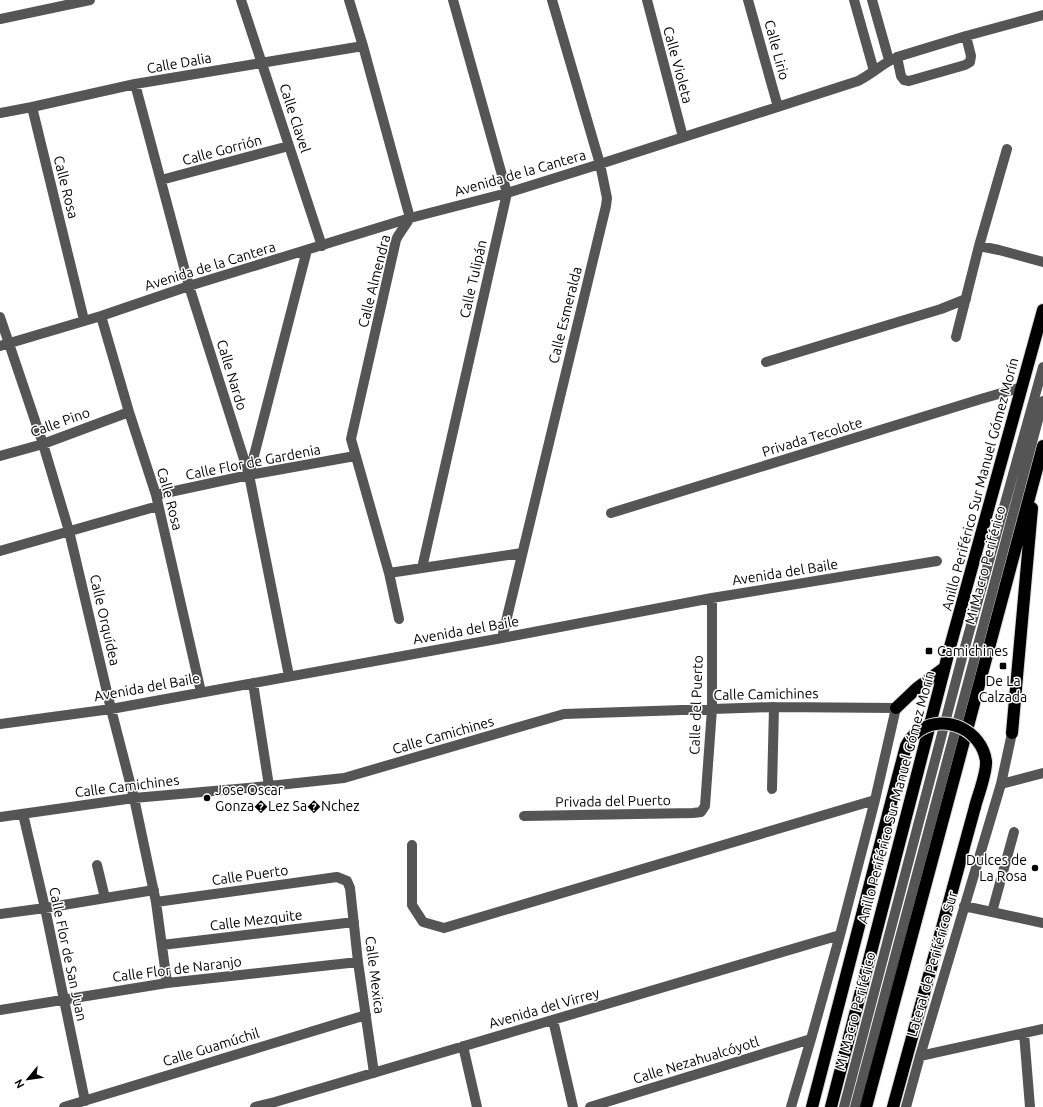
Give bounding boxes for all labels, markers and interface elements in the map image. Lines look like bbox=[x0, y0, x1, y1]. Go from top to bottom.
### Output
street label: Calle Lirio bbox=[761, 18, 793, 82]
street label: Calle Violeta bbox=[660, 25, 696, 105]
street label: Calle Dalia bbox=[145, 49, 213, 77]
street label: Calle Clavel bbox=[276, 81, 314, 155]
street label: Calle Gorrión bbox=[180, 132, 264, 168]
street label: Avenida de la Cantera bbox=[452, 147, 588, 199]
street label: Calle Rosa bbox=[50, 154, 82, 220]
street label: Calle Almendra bbox=[355, 233, 393, 329]
street label: Avenida de la Cantera bbox=[143, 238, 277, 294]
street label: Calle Tulipán bbox=[456, 238, 490, 320]
street label: Calle Esmeralda bbox=[545, 265, 585, 365]
street label: Calle Nardo bbox=[214, 338, 250, 412]
street label: Anillo Periférico Sur Manuel Gómez Morín bbox=[938, 356, 1022, 612]
street label: Calle Pino bbox=[28, 404, 92, 440]
street label: Privada Tecolote bbox=[760, 414, 864, 460]
street label: Calle Flor de Gardenia bbox=[184, 441, 322, 483]
street label: Calle Rosa bbox=[154, 466, 186, 532]
street label: Mi Macro Periférico bbox=[961, 504, 1009, 626]
street label: Avenida del Baile bbox=[731, 556, 839, 588]
street label: Calle Orquídea bbox=[87, 573, 123, 667]
street label: Avenida del Baile bbox=[412, 613, 520, 647]
place label: Camichines bbox=[937, 643, 1008, 659]
marker: Camichines bbox=[924, 646, 934, 656]
street label: Calle del Puerto bbox=[686, 655, 706, 755]
marker: De La Calzada bbox=[998, 661, 1008, 671]
street label: Anillo Periférico Sur Manuel Gómez Morín bbox=[854, 669, 938, 925]
street label: Avenida del Baile bbox=[93, 670, 201, 704]
place label: De La Calzada bbox=[979, 673, 1027, 705]
street label: Calle Camichines bbox=[713, 685, 819, 703]
street label: Calle Camichines bbox=[390, 713, 496, 757]
street label: Calle Camichines bbox=[74, 772, 180, 800]
place label: Jose Oscar Gonza�Lez Sa�Nchez bbox=[215, 782, 360, 814]
street label: Privada del Puerto bbox=[555, 792, 671, 810]
marker: Jose Oscar Gonza�Lez Sa�Nchez bbox=[202, 793, 212, 803]
place label: Dulces de La Rosa bbox=[966, 852, 1027, 884]
street label: Calle Puerto bbox=[211, 862, 289, 888]
marker: Dulces de La Rosa bbox=[1030, 863, 1040, 873]
street label: Calle Flor de San Juan bbox=[46, 885, 90, 1023]
street label: Lateral de Periférico Sur bbox=[904, 889, 961, 1039]
street label: Calle Mezquite bbox=[209, 906, 303, 934]
street label: Calle Mexica bbox=[362, 935, 388, 1015]
street label: Mi Macro Periférico bbox=[831, 950, 879, 1072]
street label: Calle Flor de Naranjo bbox=[111, 953, 243, 985]
street label: Avenida del Virrey bbox=[487, 985, 601, 1031]
street label: Calle Guamúchil bbox=[161, 1025, 262, 1069]
street label: Calle Nezahualcóyotl bbox=[631, 1033, 761, 1087]
north arrow bbox=[8, 1059, 48, 1099]
text: N bbox=[12, 1077, 26, 1090]

